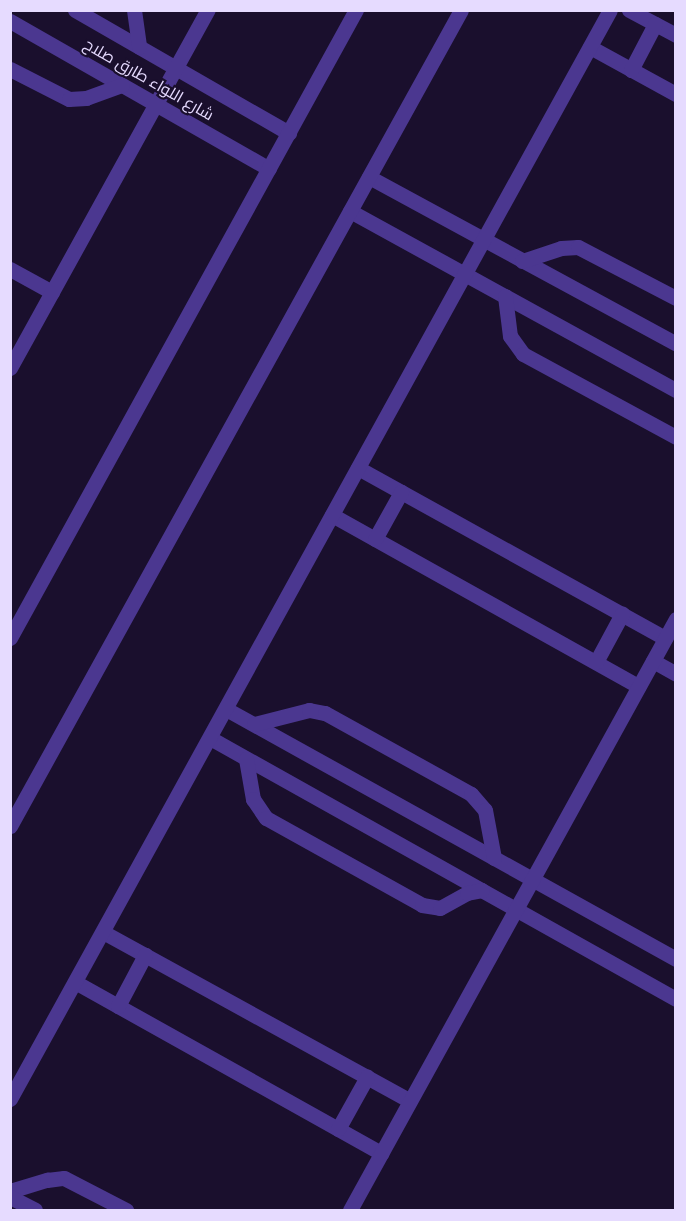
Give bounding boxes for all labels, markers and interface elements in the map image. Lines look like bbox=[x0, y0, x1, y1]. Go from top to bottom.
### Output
street label: شارع اللواء طارق صلاح bbox=[81, 34, 217, 124]

